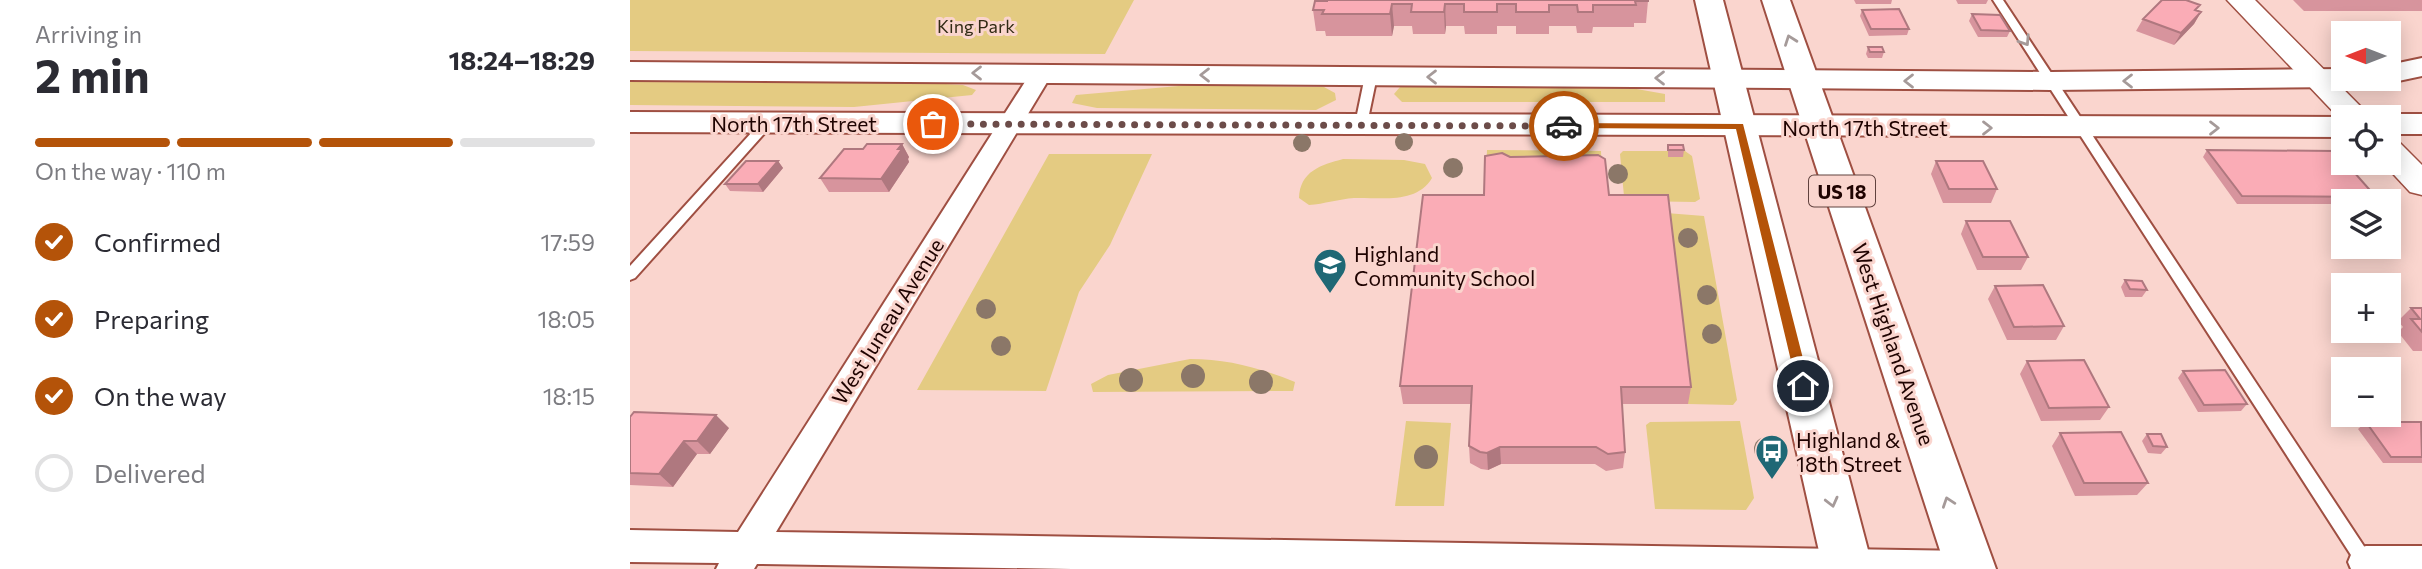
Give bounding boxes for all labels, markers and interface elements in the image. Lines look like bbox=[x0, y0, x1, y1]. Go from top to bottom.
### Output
park label: King Park bbox=[937, 15, 1015, 37]
text: Arriving in bbox=[35, 20, 142, 48]
north arrow bbox=[2331, 21, 2401, 91]
map controls bbox=[2331, 21, 2401, 427]
one-way arrow bbox=[2016, 33, 2029, 46]
one-way arrow bbox=[1784, 34, 1798, 46]
text: 18:24–18:29 bbox=[449, 44, 595, 75]
text: 2 min bbox=[35, 46, 150, 102]
one-way arrow bbox=[972, 65, 982, 81]
one-way arrow bbox=[1199, 67, 1210, 83]
one-way arrow bbox=[1427, 69, 1437, 85]
one-way arrow bbox=[1654, 71, 1665, 86]
one-way arrow bbox=[1903, 73, 1914, 88]
one-way arrow bbox=[2122, 73, 2133, 89]
courier bbox=[1529, 91, 1599, 161]
pin bbox=[903, 94, 963, 154]
icon: bag bbox=[914, 105, 952, 143]
button: locate bbox=[2331, 105, 2401, 175]
icon: car bbox=[1545, 107, 1583, 145]
street label: North 17th Street bbox=[711, 111, 877, 136]
street label: North 17th Street bbox=[1782, 115, 1948, 140]
one-way arrow bbox=[1982, 120, 1992, 136]
one-way arrow bbox=[2209, 120, 2220, 136]
text: On the way · 110 m bbox=[35, 157, 226, 185]
road number: US 18 bbox=[1809, 176, 1875, 206]
button: layers bbox=[2331, 189, 2401, 259]
icon: check bbox=[35, 223, 73, 261]
text: Confirmed bbox=[94, 226, 221, 257]
text: 17:59 bbox=[540, 228, 595, 256]
street label: West Juneau Avenue bbox=[826, 233, 948, 409]
street label: West Highland Avenue bbox=[1848, 240, 1940, 448]
place label: Highland Community School bbox=[1354, 241, 1535, 290]
school or university icon: Highland Community School bbox=[1311, 246, 1349, 295]
button: + bbox=[2331, 273, 2401, 343]
icon: check bbox=[35, 300, 73, 338]
text: Preparing bbox=[94, 303, 209, 334]
text: 18:05 bbox=[538, 305, 595, 333]
pin bbox=[1773, 356, 1833, 416]
button: − bbox=[2331, 357, 2401, 427]
icon: home bbox=[1784, 367, 1822, 405]
icon: check bbox=[35, 377, 73, 415]
text: On the way bbox=[94, 380, 227, 411]
text: 18:15 bbox=[543, 382, 595, 410]
place label: Highland & 18th Street bbox=[1796, 427, 1902, 476]
bus stop icon: Highland & 18th Street bbox=[1753, 432, 1791, 481]
text: Delivered bbox=[94, 457, 205, 488]
one-way arrow bbox=[1824, 496, 1838, 508]
one-way arrow bbox=[1942, 497, 1956, 509]

